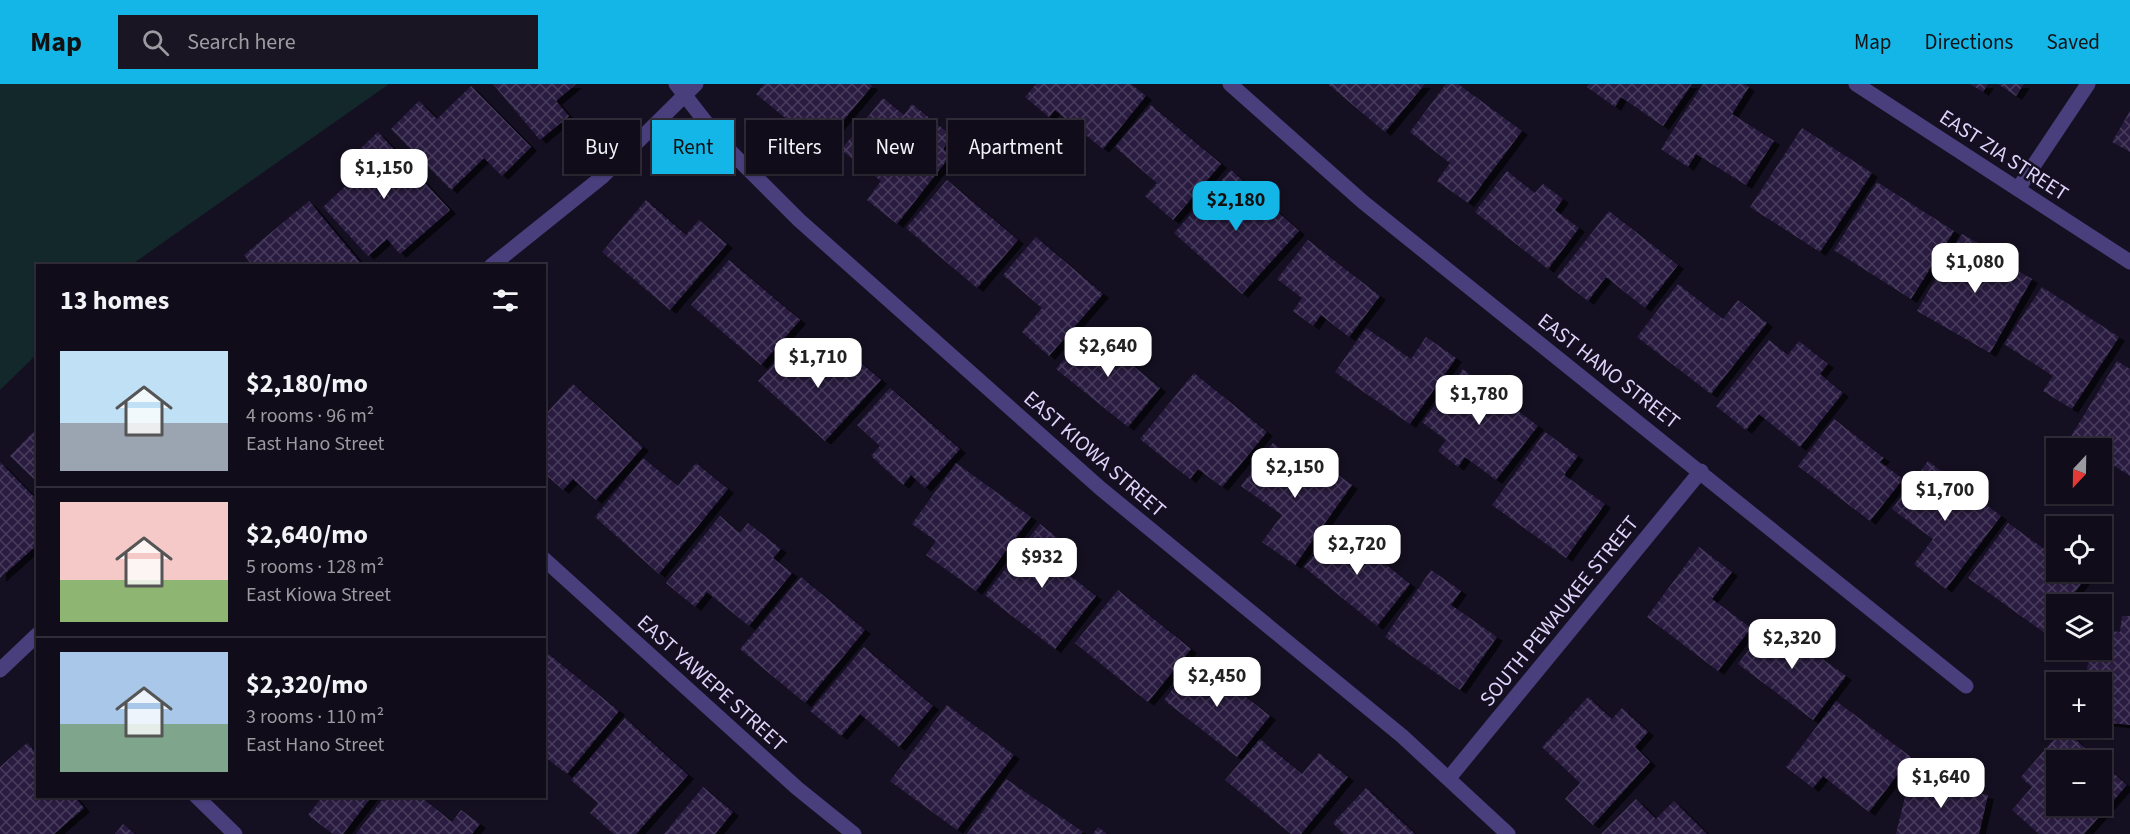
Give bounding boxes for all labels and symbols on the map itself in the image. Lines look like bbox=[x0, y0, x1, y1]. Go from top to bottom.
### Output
street label: EAST ZIA STREET bbox=[1934, 102, 2074, 208]
pin: $1,150 bbox=[335, 149, 433, 200]
pin: $2,180 bbox=[1187, 181, 1285, 232]
pin: $1,080 bbox=[1926, 243, 2024, 294]
street label: EAST HANO STREET bbox=[1532, 306, 1686, 436]
pin: $2,640 bbox=[1059, 327, 1157, 378]
pin: $1,710 bbox=[769, 338, 867, 389]
pin: $1,780 bbox=[1430, 375, 1528, 426]
street label: EAST KIOWA STREET bbox=[1017, 384, 1173, 524]
north arrow bbox=[2046, 438, 2112, 504]
pin: $2,150 bbox=[1246, 448, 1344, 499]
pin: $1,700 bbox=[1896, 471, 1994, 522]
street label: SOUTH PEWAUKEE STREET bbox=[1473, 509, 1645, 713]
pin: $2,720 bbox=[1308, 525, 1406, 576]
pin: $932 bbox=[1006, 538, 1078, 589]
street label: EAST YAWEPE STREET bbox=[631, 608, 793, 758]
pin: $2,320 bbox=[1743, 619, 1841, 670]
pin: $2,450 bbox=[1168, 657, 1266, 708]
pin: $1,640 bbox=[1892, 758, 1990, 809]

